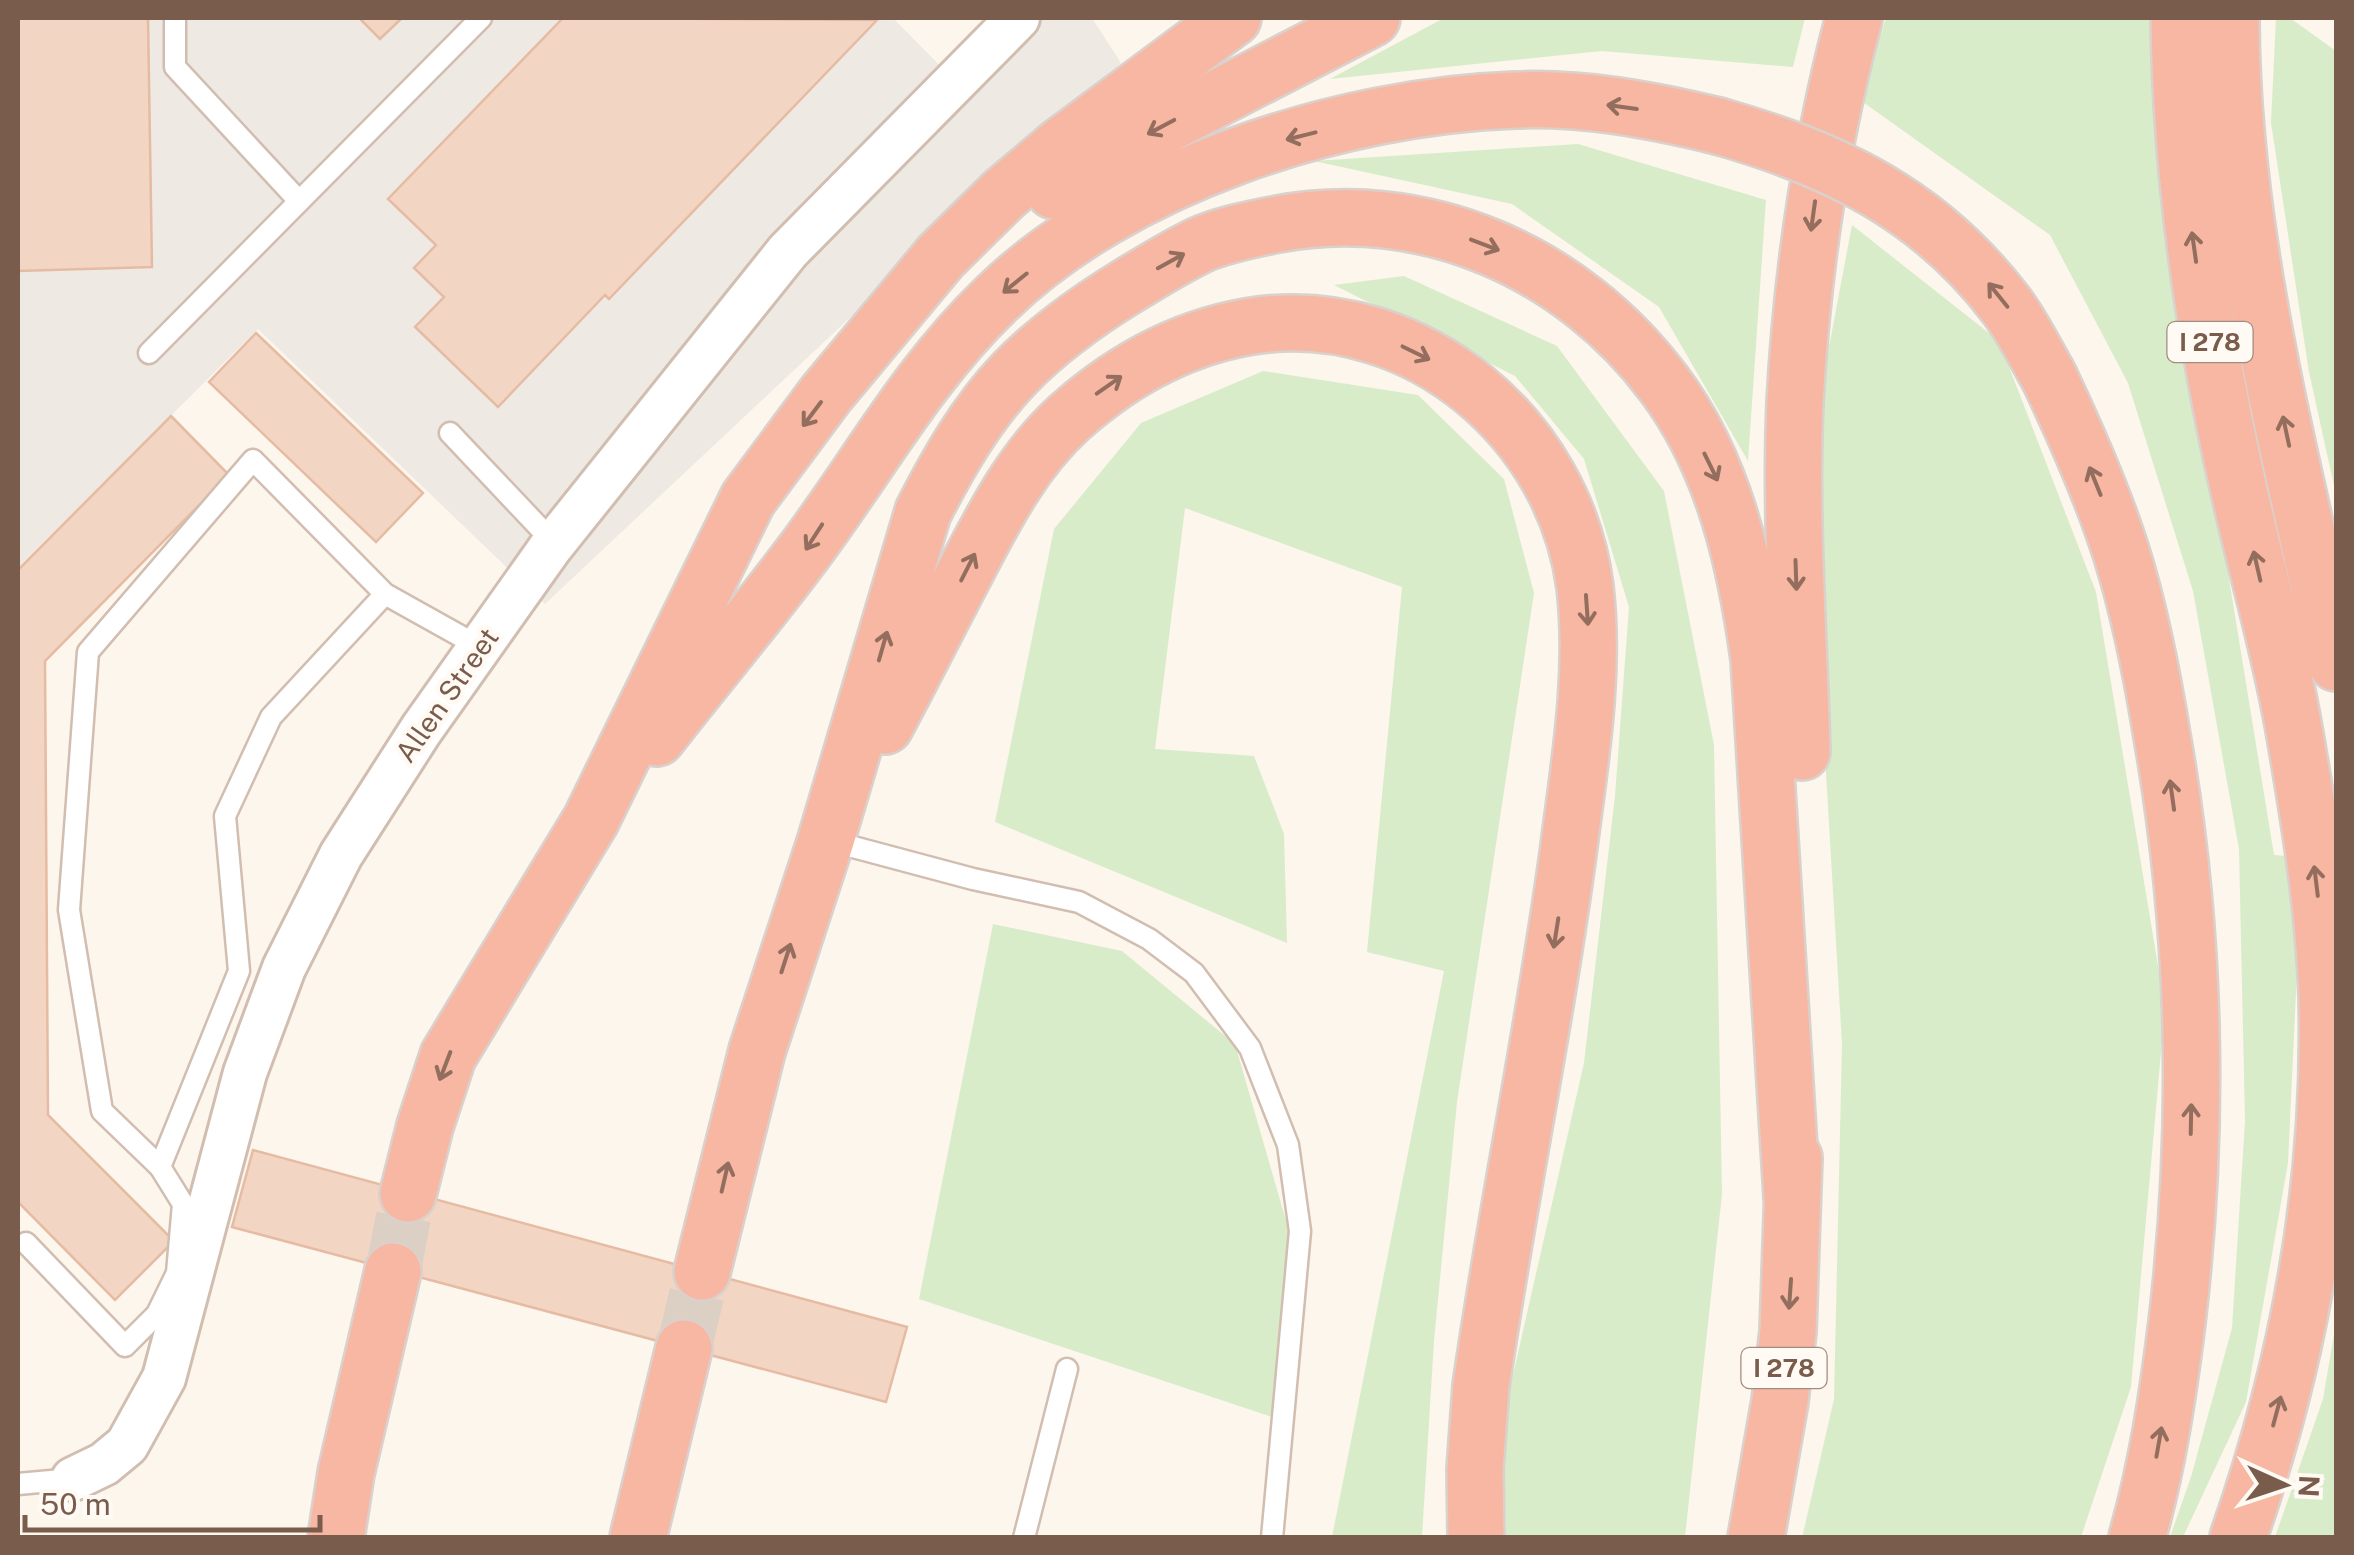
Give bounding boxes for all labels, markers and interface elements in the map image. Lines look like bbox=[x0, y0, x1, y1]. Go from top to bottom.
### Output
one-way arrow bbox=[1607, 98, 1639, 116]
one-way arrow bbox=[1147, 118, 1176, 137]
one-way arrow bbox=[1286, 128, 1318, 146]
one-way arrow bbox=[1804, 199, 1822, 232]
one-way arrow bbox=[2184, 231, 2202, 264]
one-way arrow bbox=[1470, 237, 1500, 255]
one-way arrow bbox=[1156, 250, 1186, 270]
one-way arrow bbox=[1002, 272, 1028, 294]
one-way arrow bbox=[1987, 282, 2009, 308]
road number: I 278 bbox=[2168, 322, 2252, 362]
one-way arrow bbox=[1400, 344, 1430, 363]
one-way arrow bbox=[1095, 375, 1123, 396]
one-way arrow bbox=[801, 400, 822, 427]
one-way arrow bbox=[2275, 416, 2294, 448]
one-way arrow bbox=[1702, 451, 1721, 481]
one-way arrow bbox=[2084, 466, 2102, 497]
one-way arrow bbox=[803, 523, 824, 551]
one-way arrow bbox=[2247, 551, 2265, 583]
one-way arrow bbox=[959, 553, 978, 583]
one-way arrow bbox=[1787, 558, 1806, 590]
one-way arrow bbox=[1577, 594, 1596, 626]
street label: Allen Street bbox=[388, 621, 505, 768]
one-way arrow bbox=[875, 630, 893, 662]
one-way arrow bbox=[2162, 780, 2180, 812]
one-way arrow bbox=[2307, 865, 2325, 898]
one-way arrow bbox=[1546, 916, 1565, 949]
one-way arrow bbox=[778, 942, 796, 974]
one-way arrow bbox=[435, 1051, 453, 1081]
one-way arrow bbox=[2182, 1104, 2201, 1136]
one-way arrow bbox=[717, 1162, 735, 1194]
one-way arrow bbox=[1780, 1277, 1799, 1309]
road number: I 278 bbox=[1742, 1348, 1826, 1388]
one-way arrow bbox=[2269, 1396, 2288, 1427]
one-way arrow bbox=[2150, 1427, 2169, 1459]
north arrow bbox=[2234, 1435, 2334, 1535]
scale bar bbox=[25, 1470, 320, 1532]
text: N bbox=[2292, 1475, 2327, 1498]
text: 50 m bbox=[40, 1486, 111, 1522]

